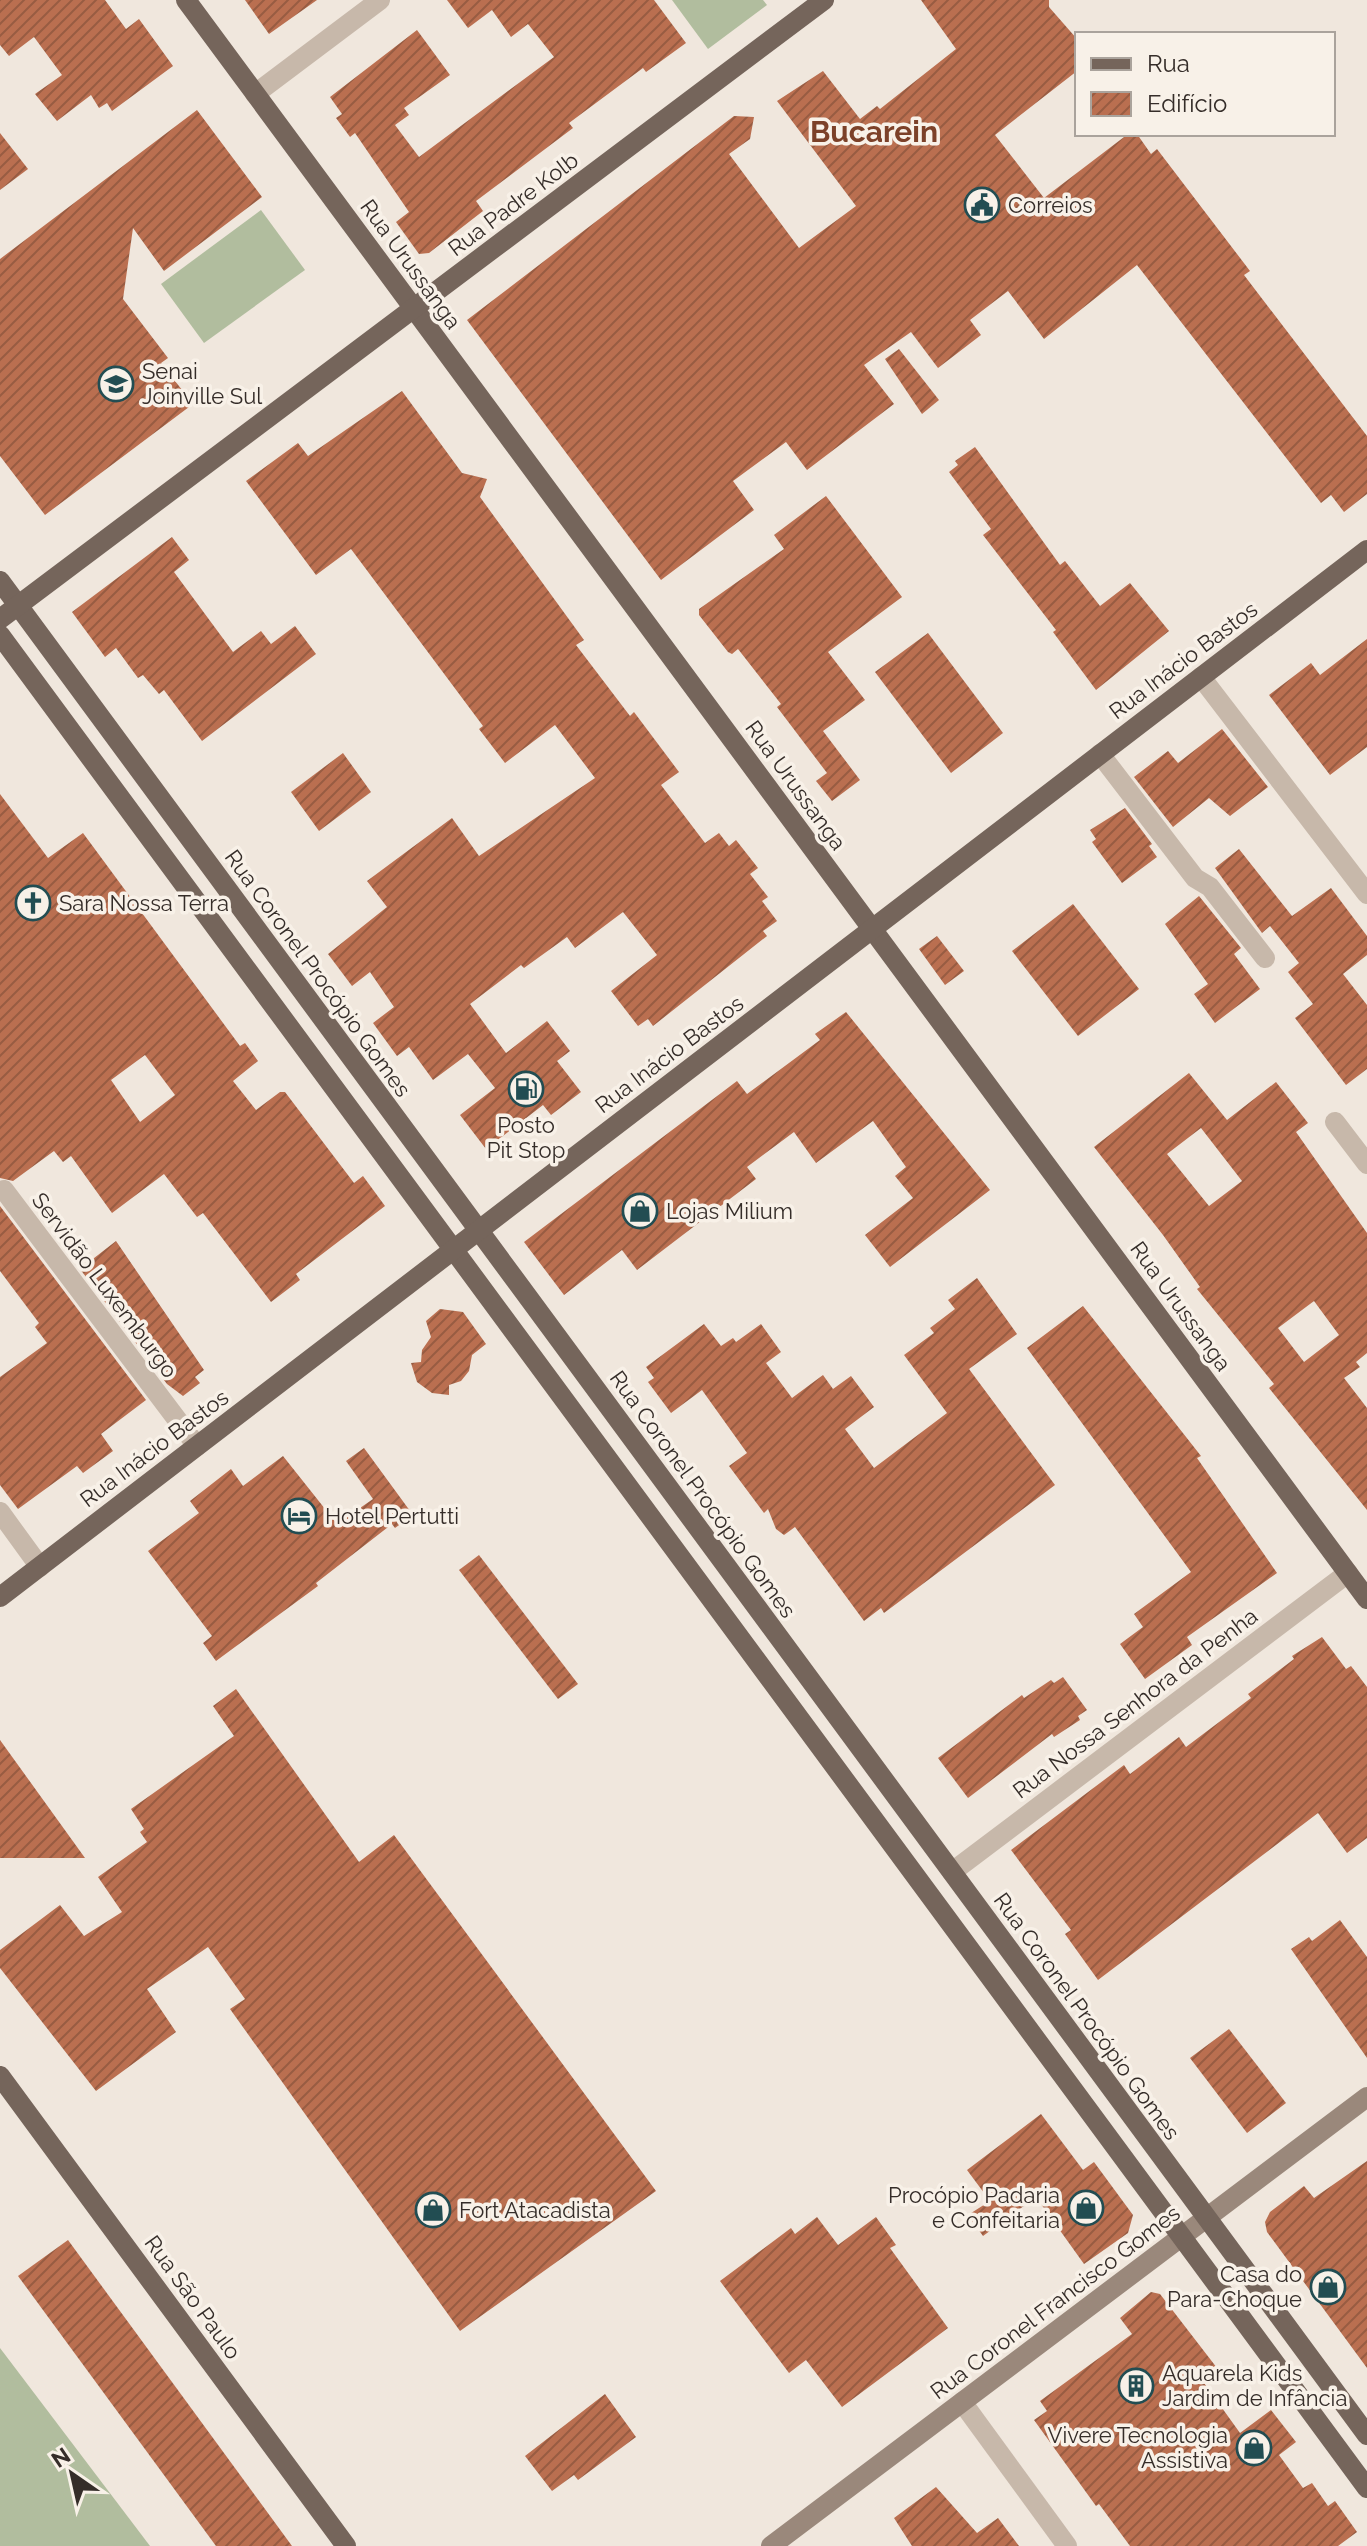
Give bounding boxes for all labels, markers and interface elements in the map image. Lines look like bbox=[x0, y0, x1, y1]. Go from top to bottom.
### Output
legend bbox=[1075, 32, 1335, 136]
text: Rua bbox=[1147, 49, 1190, 78]
text: Edifício bbox=[1147, 89, 1227, 118]
district label: Bucarein bbox=[810, 114, 938, 149]
street label: Rua Padre Kolb bbox=[443, 147, 583, 261]
public building icon: Correios bbox=[963, 186, 1001, 224]
place label: Correios bbox=[1008, 192, 1093, 218]
street label: Rua Urussanga bbox=[355, 194, 467, 334]
place label: Senai Joinville Sul bbox=[142, 358, 262, 409]
school or university icon: Senai Joinville Sul bbox=[97, 365, 135, 403]
street label: Rua Inácio Bastos bbox=[1104, 596, 1262, 724]
street label: Rua Urussanga bbox=[740, 715, 852, 855]
street label: Rua Coronel Procópio Gomes bbox=[220, 844, 416, 1102]
church icon: Sara Nossa Terra bbox=[14, 884, 52, 922]
place label: Sara Nossa Terra bbox=[59, 890, 229, 916]
street label: Rua Inácio Bastos bbox=[590, 990, 748, 1118]
fuel station icon: Posto Pit Stop bbox=[507, 1070, 545, 1108]
place label: Posto Pit Stop bbox=[487, 1112, 565, 1163]
street label: Servidão Luxemburgo bbox=[27, 1187, 183, 1383]
shop icon: Lojas Milium bbox=[621, 1192, 659, 1230]
place label: Lojas Milium bbox=[666, 1198, 793, 1224]
street label: Rua Urussanga bbox=[1125, 1236, 1237, 1376]
street label: Rua Coronel Procópio Gomes bbox=[605, 1365, 801, 1623]
street label: Rua Inácio Bastos bbox=[75, 1384, 233, 1512]
hotel icon: Hotel Pertutti bbox=[280, 1497, 318, 1535]
place label: Hotel Pertutti bbox=[325, 1503, 459, 1529]
street label: Rua Nossa Senhora da Penha bbox=[1008, 1603, 1262, 1803]
street label: Rua Coronel Procópio Gomes bbox=[989, 1887, 1185, 2145]
place label: Procópio Padaria e Confeitaria bbox=[888, 2182, 1060, 2233]
shop icon: Procópio Padaria e Confeitaria bbox=[1067, 2189, 1105, 2227]
shop icon: Fort Atacadista bbox=[414, 2191, 452, 2229]
place label: Fort Atacadista bbox=[459, 2197, 611, 2223]
street label: Rua Coronel Francisco Gomes bbox=[925, 2200, 1185, 2404]
street label: Rua São Paulo bbox=[139, 2230, 247, 2364]
place label: Casa do Para-Choque bbox=[1167, 2261, 1302, 2312]
shop icon: Casa do Para-Choque bbox=[1309, 2268, 1347, 2306]
place label: Aquarela Kids Jardim de Infância bbox=[1162, 2360, 1347, 2411]
building icon: Aquarela Kids Jardim de Infância bbox=[1117, 2367, 1155, 2405]
place label: Vivere Tecnologia Assistiva bbox=[1047, 2422, 1228, 2473]
shop icon: Vivere Tecnologia Assistiva bbox=[1235, 2429, 1273, 2467]
north arrow bbox=[32, 2434, 112, 2514]
text: N bbox=[47, 2442, 75, 2473]

